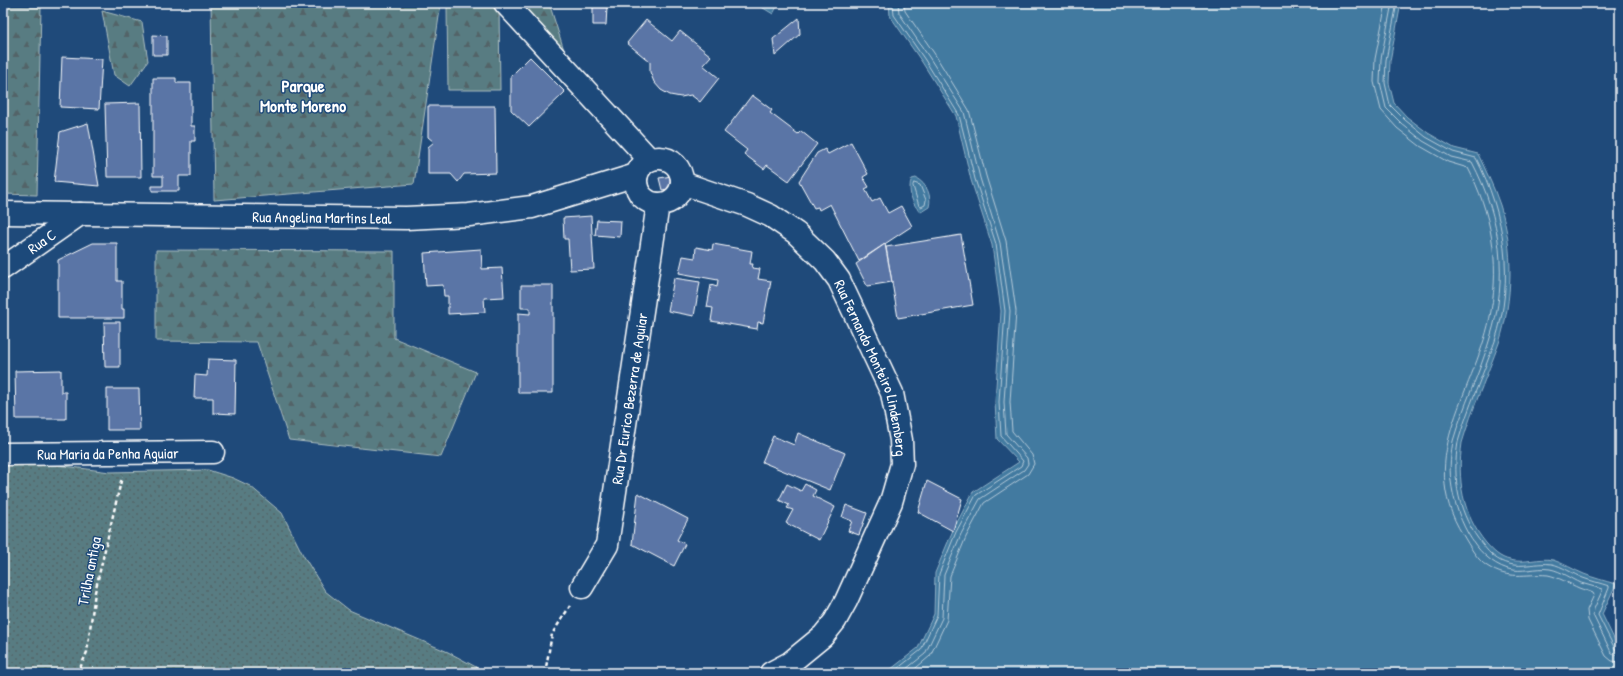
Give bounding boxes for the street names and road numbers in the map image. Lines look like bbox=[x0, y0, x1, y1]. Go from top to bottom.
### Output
street label: Rua Angelina Martins Leal bbox=[252, 206, 392, 228]
street label: Rua C bbox=[23, 224, 60, 258]
street label: Rua Fernando Monteiro Lindemberg bbox=[830, 276, 912, 457]
street label: Rua Dr Eurico Bezerra de Aguiar bbox=[606, 311, 652, 486]
street label: Rua Maria da Penha Aguiar bbox=[37, 442, 179, 464]
street label: Trilha antiga bbox=[72, 535, 106, 607]

